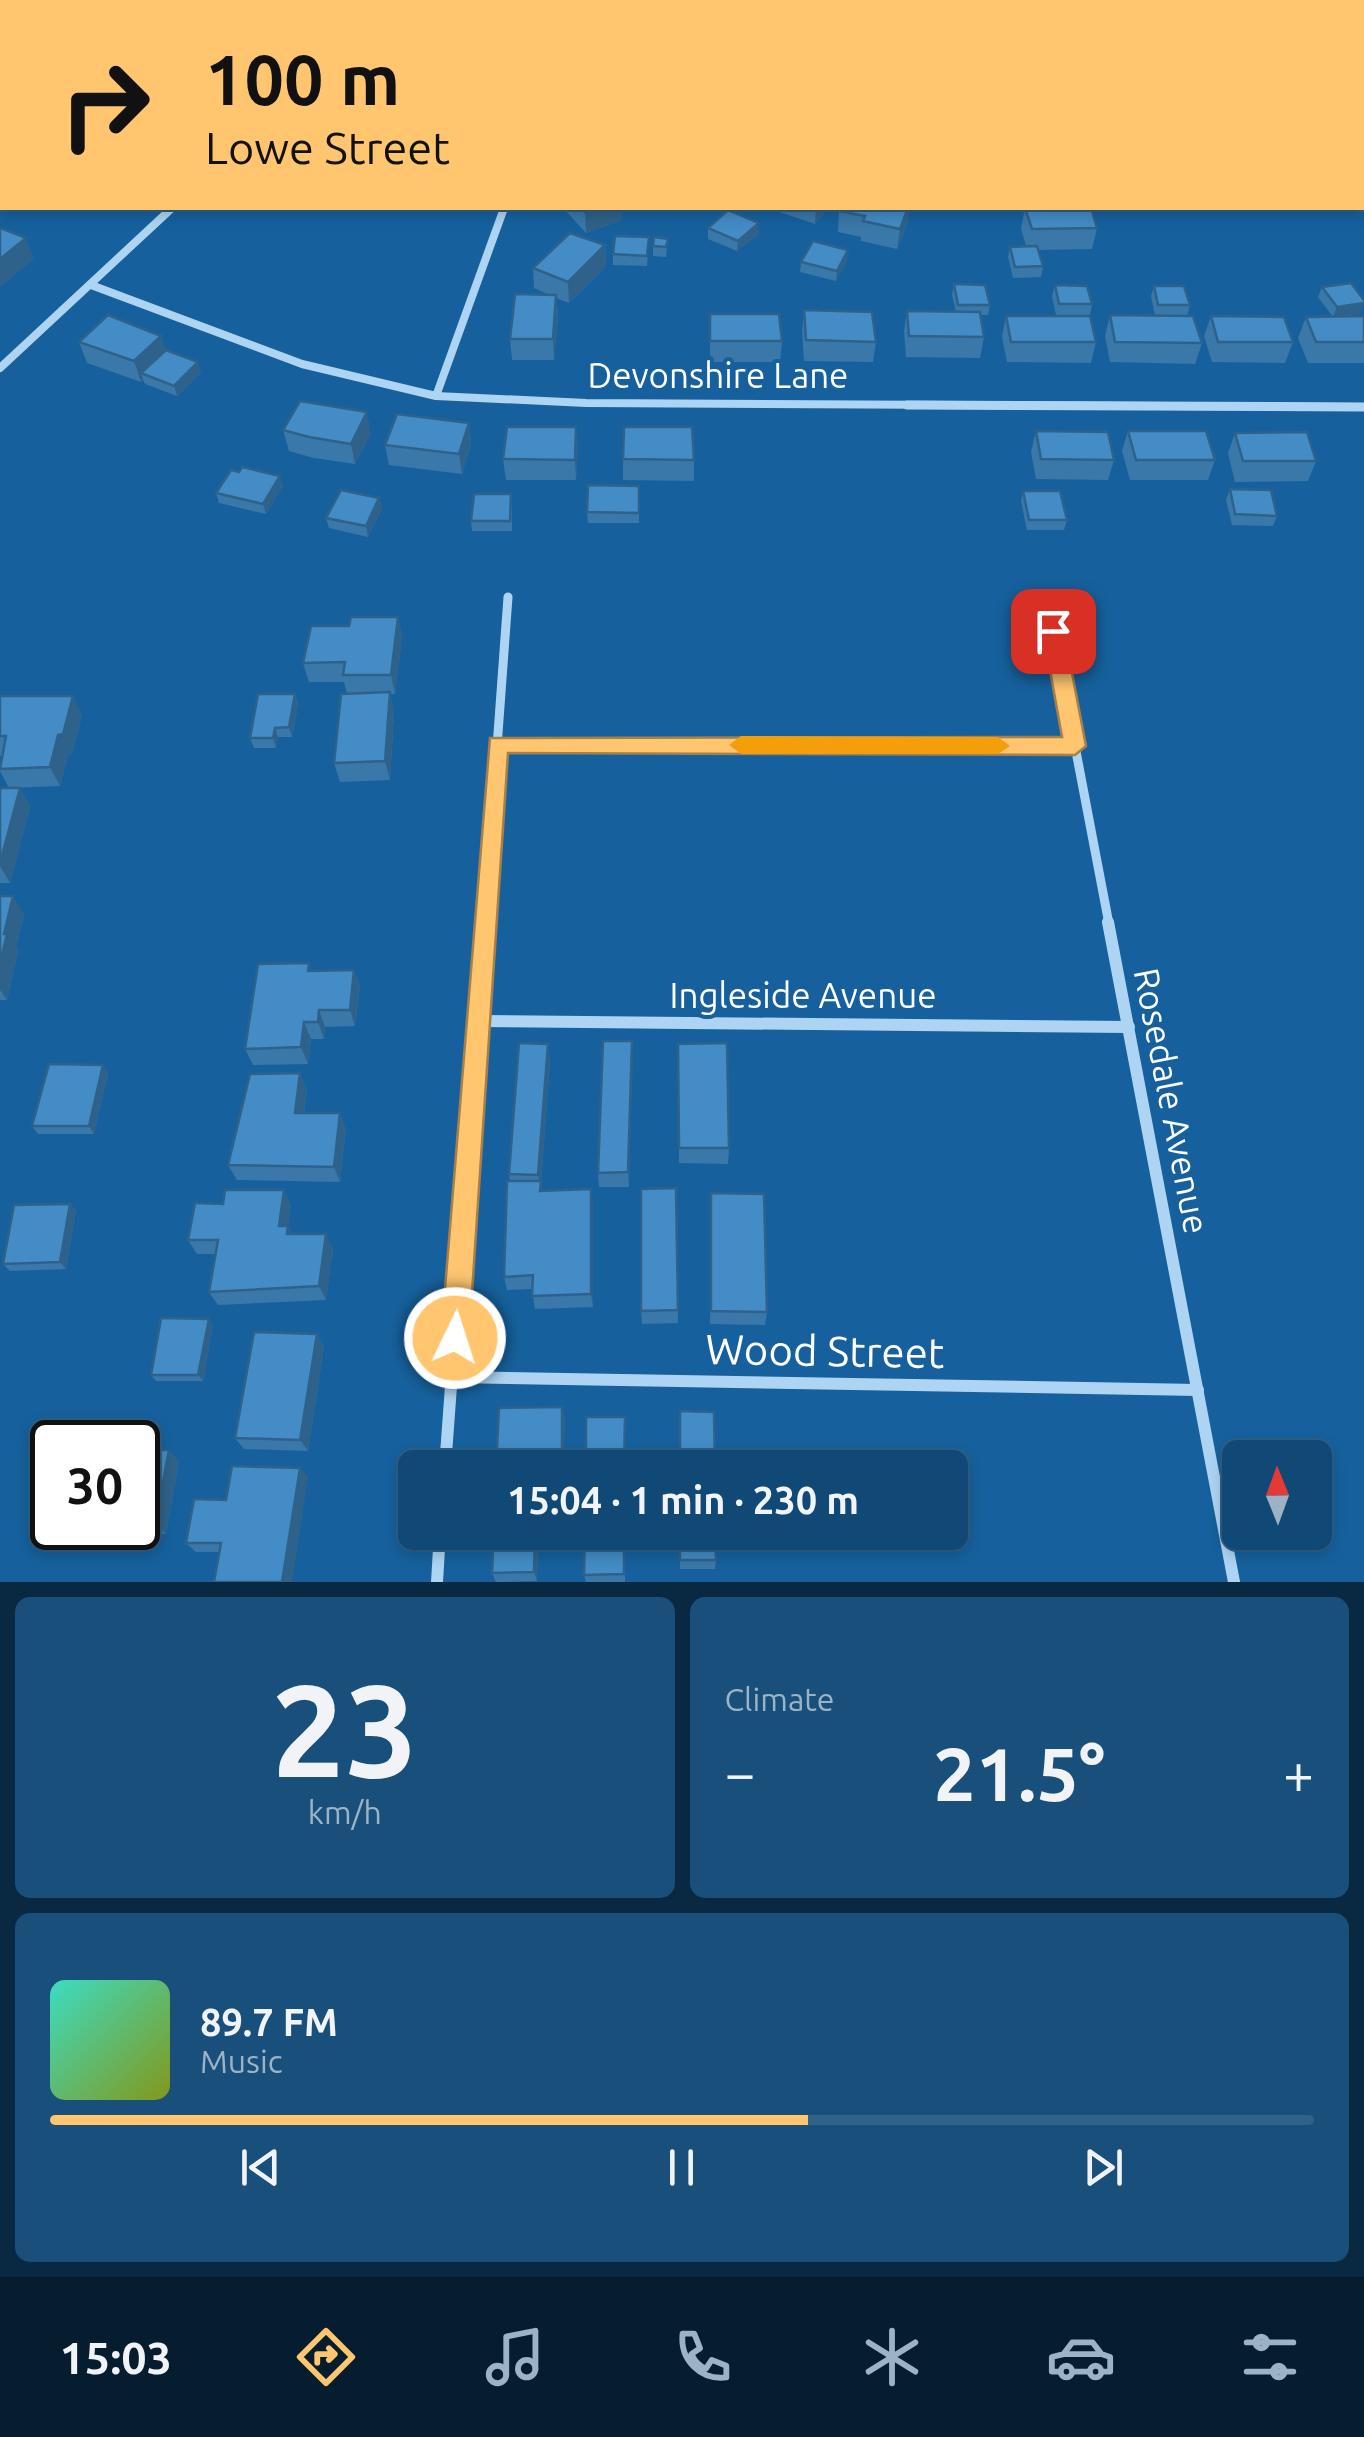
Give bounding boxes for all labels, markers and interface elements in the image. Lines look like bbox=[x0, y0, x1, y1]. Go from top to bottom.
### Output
icon: right bbox=[40, 40, 170, 170]
text: 100 m bbox=[205, 40, 400, 118]
text: Lowe Street bbox=[205, 122, 450, 173]
street label: Devonshire Lane bbox=[588, 355, 848, 395]
pin bbox=[1011, 589, 1096, 674]
icon: arrive bbox=[1026, 604, 1081, 659]
street label: Rosedale Avenue bbox=[1127, 965, 1217, 1237]
street label: Ingleside Avenue bbox=[670, 975, 936, 1015]
position arrow bbox=[403, 1286, 507, 1390]
street label: Wood Street bbox=[705, 1325, 945, 1376]
speed limit sign: 30 bbox=[30, 1420, 160, 1550]
north arrow bbox=[1222, 1440, 1332, 1550]
map controls bbox=[1222, 1440, 1332, 1550]
text: 15:04 · 1 min · 230 m bbox=[507, 1479, 859, 1521]
text: 23 bbox=[271, 1656, 418, 1802]
text: Climate bbox=[725, 1681, 835, 1717]
text: 21.5° bbox=[933, 1731, 1105, 1815]
text: − bbox=[725, 1742, 756, 1803]
text: + bbox=[1283, 1742, 1314, 1803]
text: km/h bbox=[308, 1794, 382, 1830]
text: 89.7 FM bbox=[200, 2001, 338, 2043]
text: Music bbox=[200, 2043, 283, 2079]
icon: previous bbox=[233, 2140, 288, 2195]
icon: pause bbox=[654, 2140, 709, 2195]
icon: next bbox=[1076, 2140, 1131, 2195]
icon: directions bbox=[291, 2322, 361, 2392]
icon: music bbox=[480, 2322, 550, 2392]
icon: phone bbox=[668, 2322, 738, 2392]
icon: climate bbox=[857, 2322, 927, 2392]
icon: car bbox=[1046, 2322, 1116, 2392]
icon: filters bbox=[1235, 2322, 1305, 2392]
text: 15:03 bbox=[59, 2332, 172, 2383]

